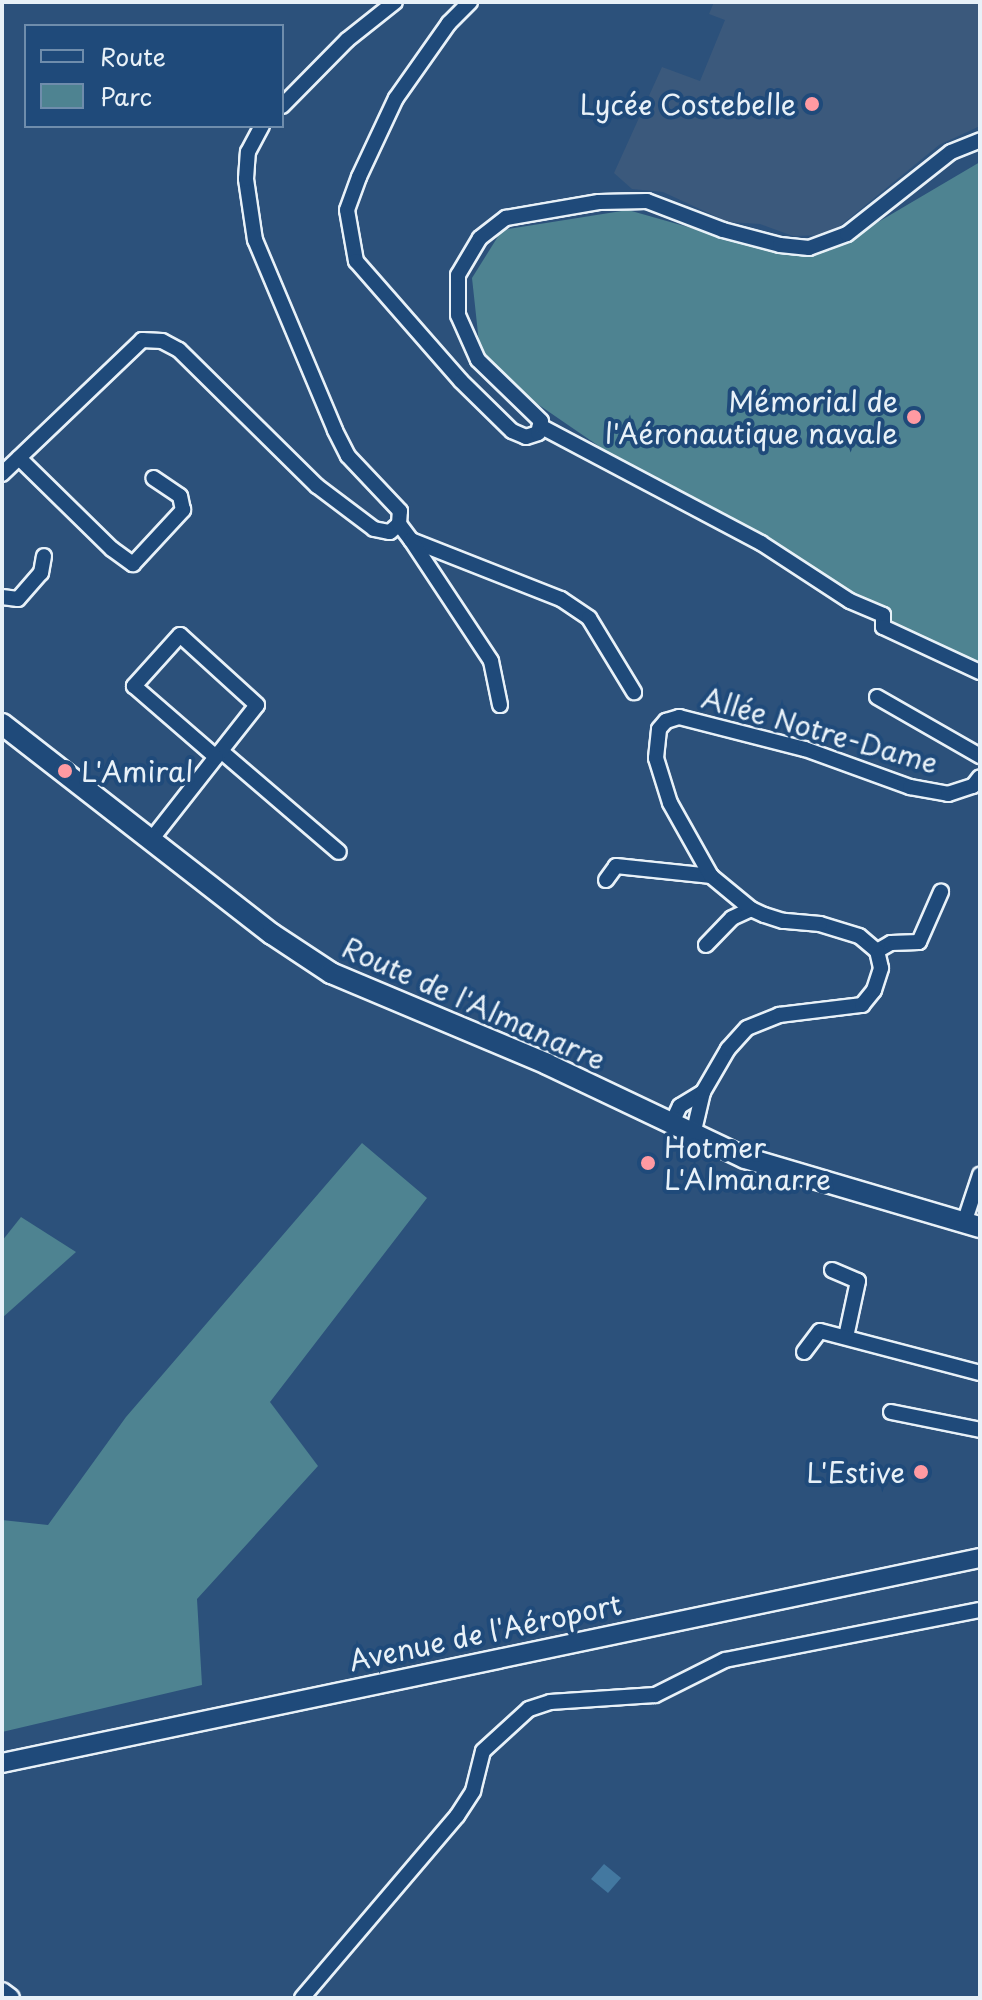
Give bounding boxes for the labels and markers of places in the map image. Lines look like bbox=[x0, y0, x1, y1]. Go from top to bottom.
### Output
place label: Lycée Costebelle bbox=[576, 87, 796, 121]
marker: Lycée Costebelle bbox=[803, 95, 821, 113]
place label: Mémorial de l'Aéronautique navale bbox=[605, 384, 898, 450]
marker: Mémorial de l'Aéronautique navale bbox=[905, 408, 923, 426]
place label: L'Amiral bbox=[81, 754, 193, 788]
marker: L'Amiral bbox=[56, 762, 74, 780]
place label: Hotmer L'Almanarre bbox=[664, 1130, 831, 1196]
marker: Hotmer L'Almanarre bbox=[639, 1154, 657, 1172]
place label: L'Estive bbox=[806, 1455, 905, 1489]
marker: L'Estive bbox=[912, 1463, 930, 1481]

